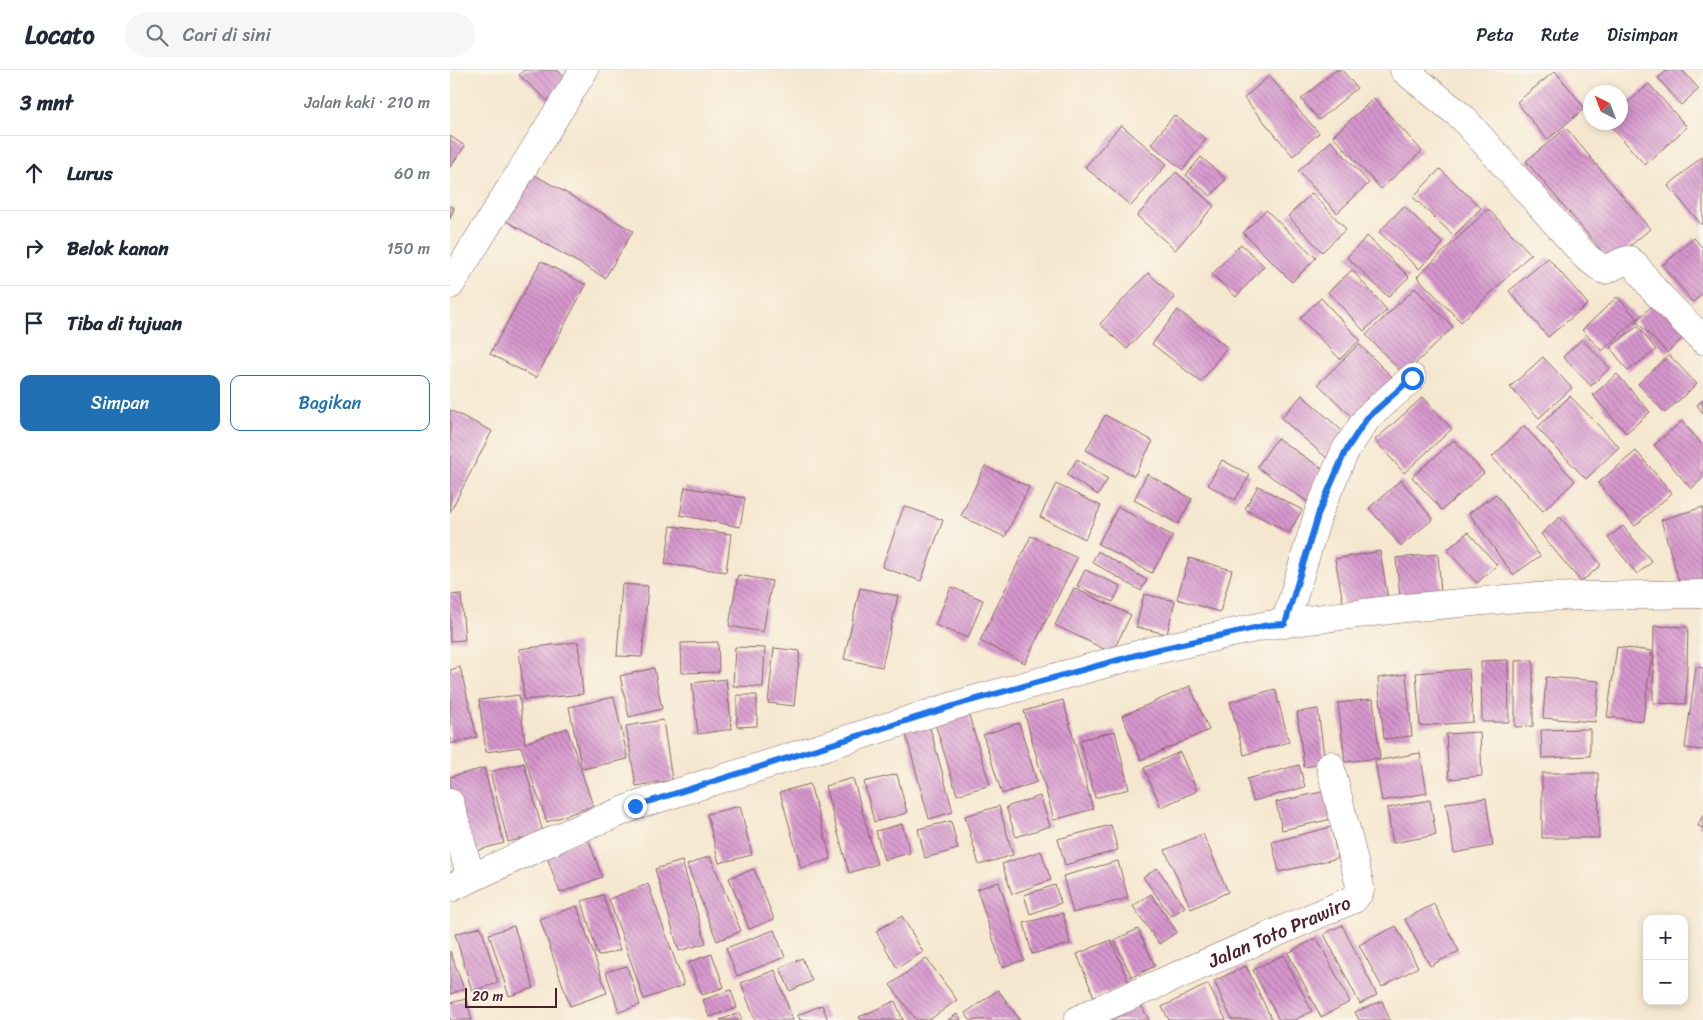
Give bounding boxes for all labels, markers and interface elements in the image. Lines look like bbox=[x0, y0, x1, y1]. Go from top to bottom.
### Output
search box bbox=[125, 12, 475, 57]
text: Locato bbox=[25, 14, 95, 56]
text: Cari di sini bbox=[183, 18, 271, 51]
text: Peta bbox=[1476, 19, 1513, 51]
text: Rute bbox=[1541, 19, 1579, 51]
text: Disimpan bbox=[1607, 19, 1678, 51]
icon: search bbox=[143, 21, 171, 49]
text: 3 mnt bbox=[20, 84, 73, 122]
north arrow bbox=[1583, 85, 1628, 130]
text: Jalan kaki · 210 m bbox=[304, 88, 430, 117]
text: Lurus bbox=[67, 157, 113, 190]
icon: ahead bbox=[20, 159, 48, 187]
text: 60 m bbox=[394, 159, 430, 188]
text: Belok kanan bbox=[67, 232, 169, 265]
icon: right bbox=[20, 234, 48, 262]
text: 150 m bbox=[387, 234, 430, 263]
text: Tiba di tujuan bbox=[67, 307, 182, 340]
icon: arrive bbox=[20, 309, 48, 337]
route start bbox=[1401, 367, 1424, 390]
button: Simpan bbox=[20, 375, 220, 431]
button: Bagikan bbox=[230, 375, 430, 431]
route end bbox=[624, 795, 647, 818]
street label: Jalan Toto Prawiro bbox=[1202, 886, 1356, 977]
map controls bbox=[1643, 915, 1688, 1005]
button: + bbox=[1643, 915, 1688, 960]
button: − bbox=[1643, 960, 1688, 1005]
text: 20 m bbox=[472, 984, 503, 1009]
scale bar bbox=[465, 985, 558, 1008]

